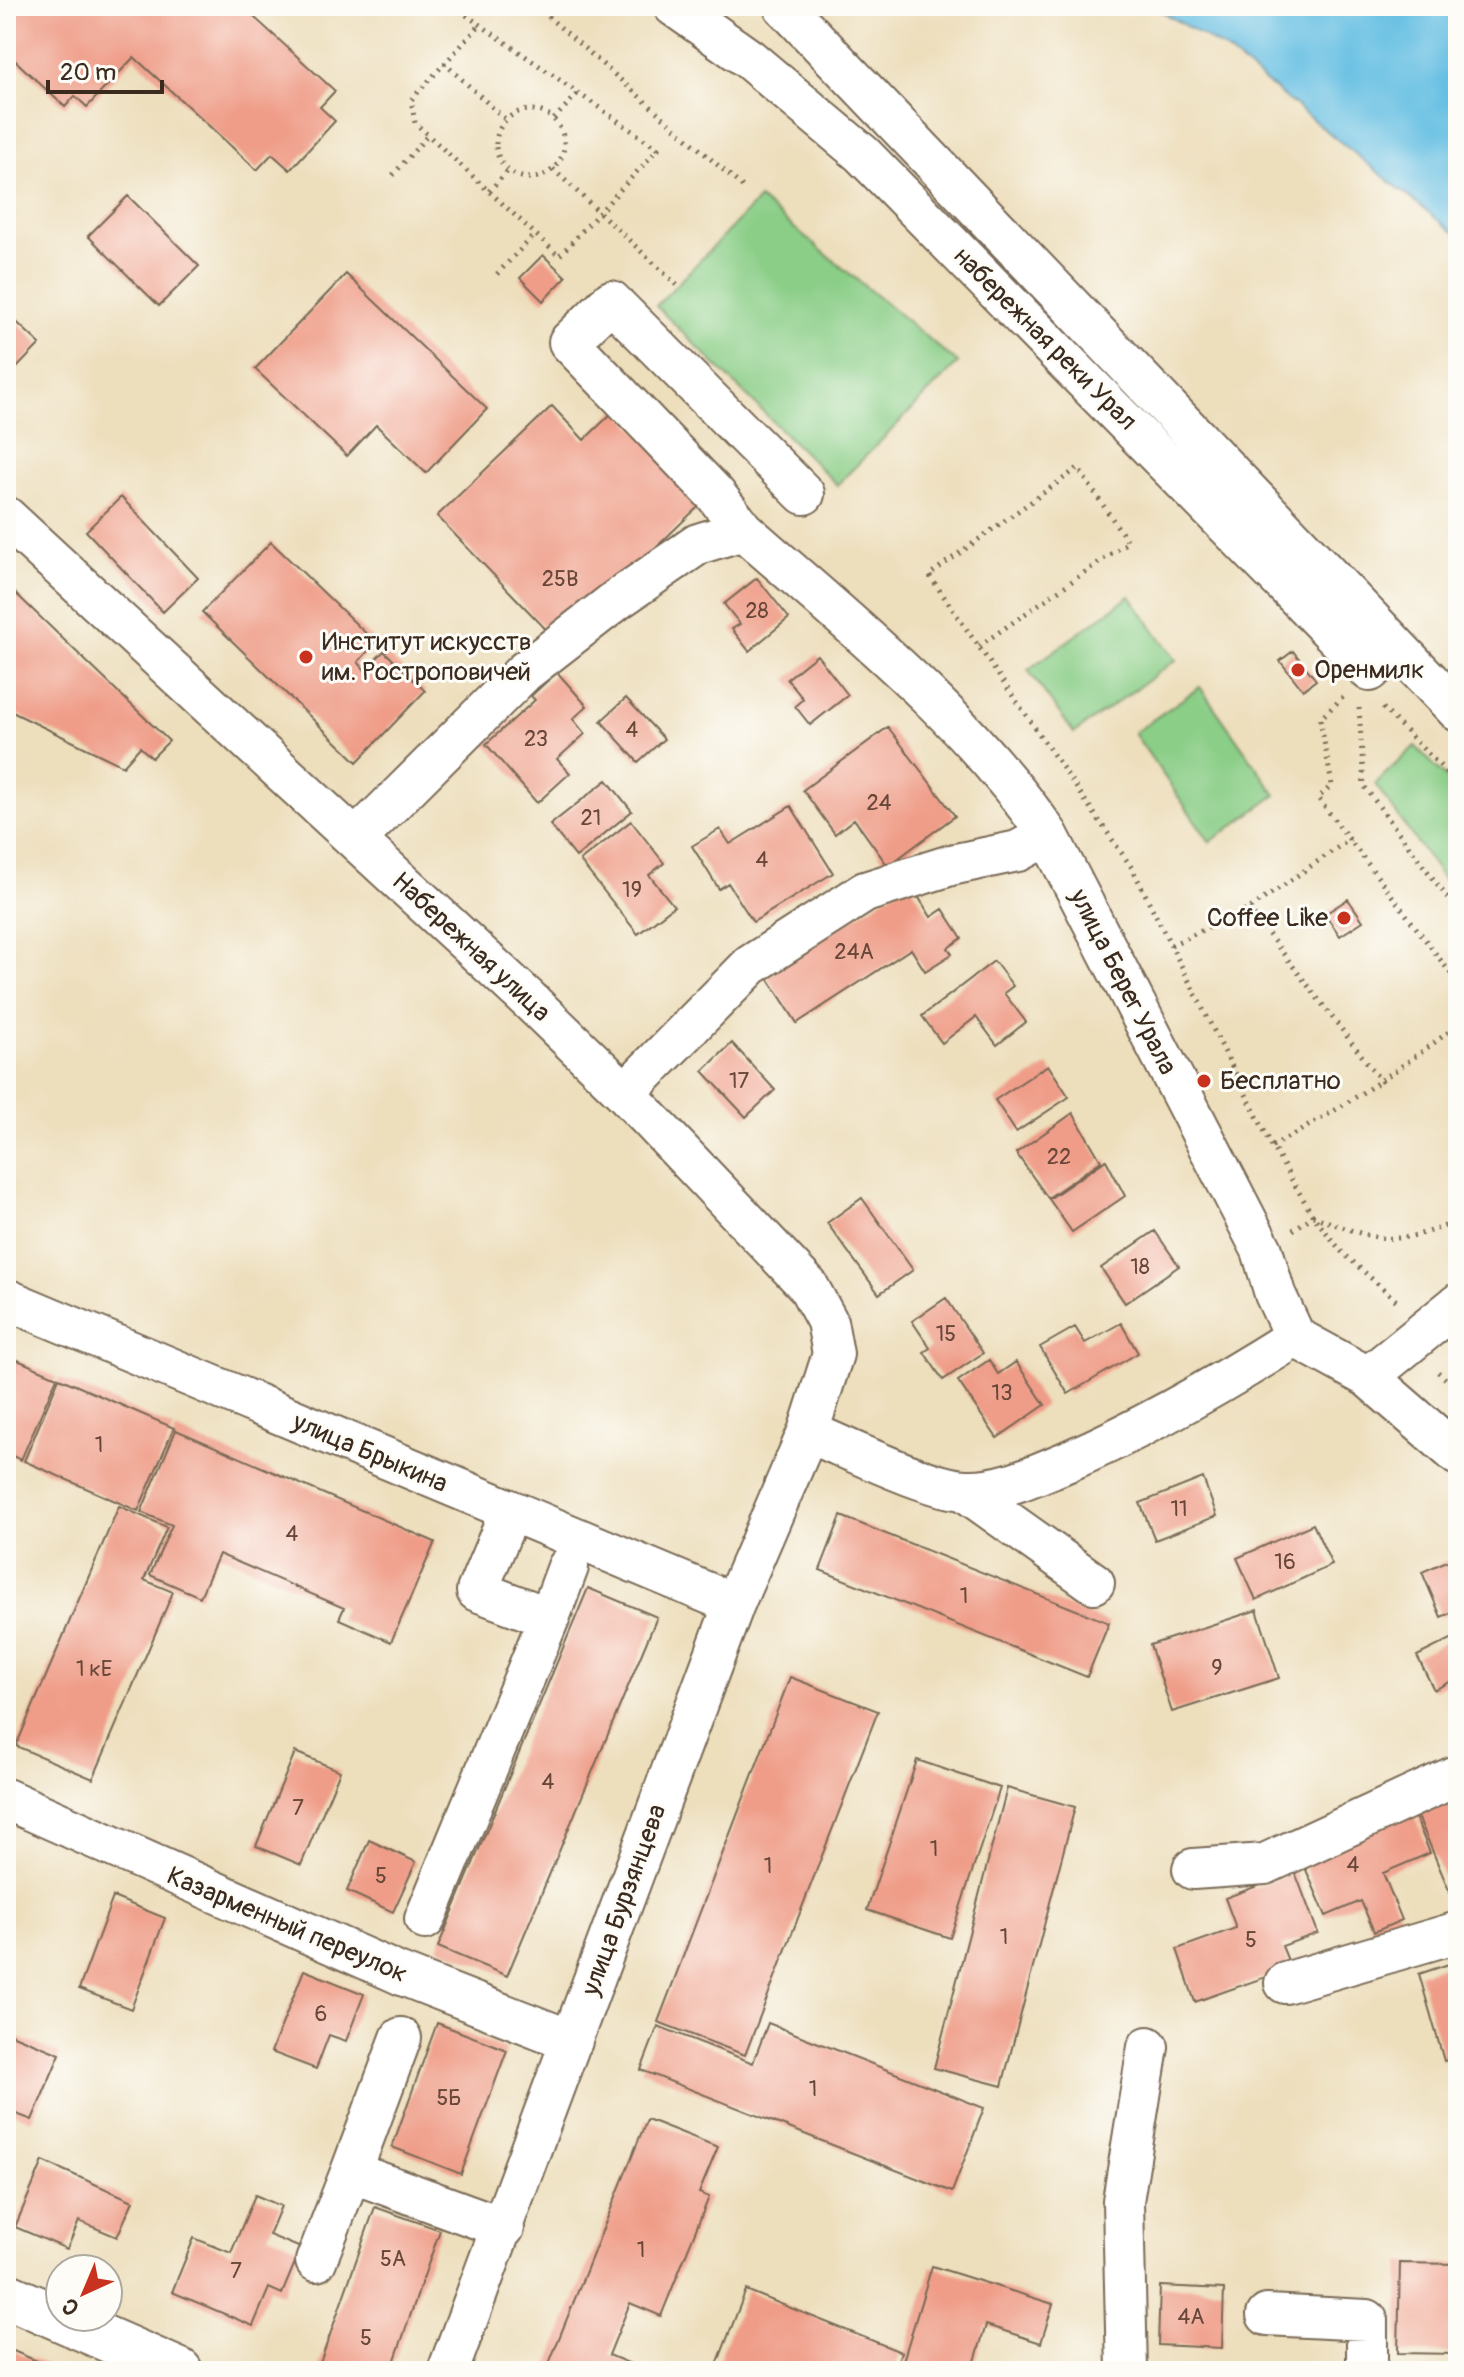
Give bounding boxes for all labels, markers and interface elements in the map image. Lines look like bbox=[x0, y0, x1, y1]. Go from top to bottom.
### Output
scale bar bbox=[48, 44, 162, 94]
text: 20 m bbox=[60, 58, 116, 87]
street label: набережная реки Урал bbox=[947, 241, 1143, 437]
house number: 25В bbox=[542, 565, 578, 593]
house number: 28 bbox=[745, 597, 769, 625]
place label: Институт искусств им. Ростроповичей bbox=[322, 626, 532, 688]
marker: Институт искусств им. Ростроповичей bbox=[297, 648, 315, 666]
place label: Оренмилк bbox=[1314, 654, 1424, 686]
marker: Оренмилк bbox=[1289, 661, 1307, 679]
house number: 4 bbox=[626, 716, 639, 744]
house number: 23 bbox=[524, 725, 548, 753]
house number: 24 bbox=[866, 789, 892, 817]
house number: 21 bbox=[581, 804, 601, 832]
house number: 4 bbox=[756, 846, 769, 874]
street label: Набережная улица bbox=[385, 865, 557, 1029]
house number: 19 bbox=[622, 876, 642, 904]
street label: улица Берег Урала bbox=[1062, 883, 1184, 1080]
place label: Coffee Like bbox=[1207, 902, 1328, 934]
marker: Coffee Like bbox=[1335, 909, 1353, 927]
house number: 24А bbox=[834, 938, 874, 966]
place label: Бесплатно bbox=[1220, 1065, 1341, 1097]
house number: 17 bbox=[729, 1067, 749, 1095]
marker: Бесплатно bbox=[1195, 1072, 1213, 1090]
house number: 22 bbox=[1047, 1143, 1071, 1171]
house number: 18 bbox=[1130, 1253, 1150, 1281]
house number: 15 bbox=[936, 1320, 956, 1348]
house number: 13 bbox=[992, 1379, 1012, 1407]
street label: улица Брыкина bbox=[287, 1406, 452, 1500]
house number: 1 bbox=[95, 1431, 103, 1459]
house number: 11 bbox=[1170, 1495, 1188, 1523]
house number: 4 bbox=[286, 1520, 299, 1548]
house number: 16 bbox=[1274, 1548, 1296, 1576]
house number: 1 bbox=[960, 1582, 968, 1610]
house number: 9 bbox=[1211, 1654, 1223, 1682]
house number: 1 кE bbox=[76, 1655, 112, 1683]
house number: 4 bbox=[542, 1768, 555, 1796]
house number: 7 bbox=[292, 1794, 304, 1822]
street label: улица Бурзянцева bbox=[574, 1800, 673, 2001]
house number: 1 bbox=[930, 1835, 938, 1863]
house number: 4 bbox=[1347, 1851, 1360, 1879]
house number: 1 bbox=[764, 1852, 772, 1880]
street label: Казарменный переулок bbox=[162, 1860, 412, 1990]
house number: 5 bbox=[375, 1862, 387, 1890]
house number: 1 bbox=[1000, 1923, 1008, 1951]
house number: 5 bbox=[1245, 1926, 1257, 1954]
house number: 6 bbox=[315, 2000, 327, 2028]
house number: 1 bbox=[809, 2075, 817, 2103]
house number: 5Б bbox=[436, 2084, 462, 2112]
house number: 1 bbox=[637, 2236, 645, 2264]
house number: 5А bbox=[380, 2245, 406, 2273]
north arrow bbox=[44, 2253, 124, 2333]
house number: 7 bbox=[230, 2257, 242, 2285]
text: С bbox=[56, 2292, 85, 2321]
house number: 4А bbox=[1177, 2303, 1205, 2331]
house number: 5 bbox=[360, 2324, 372, 2352]

